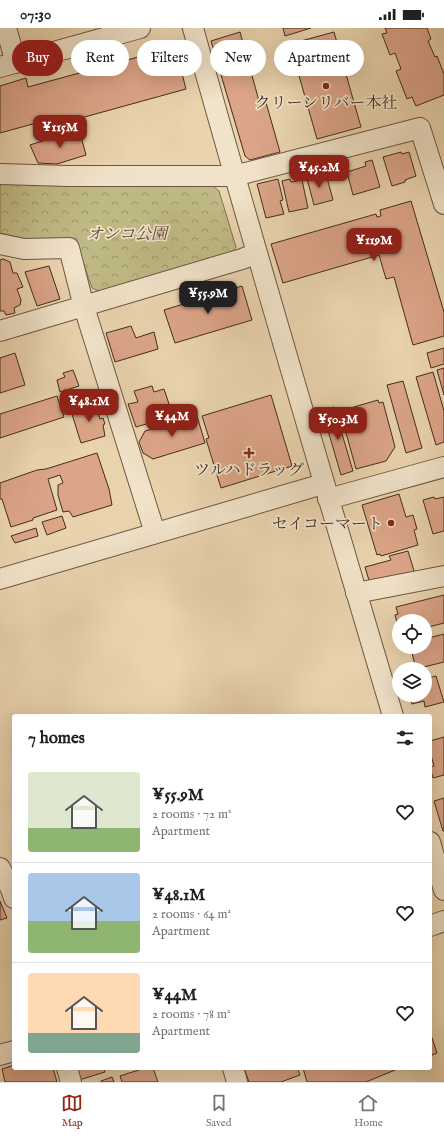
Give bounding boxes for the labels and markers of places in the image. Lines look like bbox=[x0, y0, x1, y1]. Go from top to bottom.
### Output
marker: クリーンリバー本社 bbox=[321, 81, 331, 91]
place label: クリーンリバー本社 bbox=[254, 94, 398, 114]
pin: ¥115M bbox=[32, 115, 88, 149]
pin: ¥45.2M bbox=[286, 155, 352, 189]
pin: ¥119M bbox=[346, 228, 402, 262]
pin: ¥55.9M bbox=[175, 281, 241, 315]
pin: ¥48.1M bbox=[56, 389, 122, 423]
pin: ¥44M bbox=[148, 404, 196, 438]
pin: ¥50.3M bbox=[305, 407, 371, 441]
marker: ツルハドラッグ bbox=[244, 448, 254, 458]
place label: ツルハドラッグ bbox=[194, 461, 304, 481]
place label: セイコーマート bbox=[272, 515, 383, 535]
marker: セイコーマート bbox=[386, 518, 396, 528]

